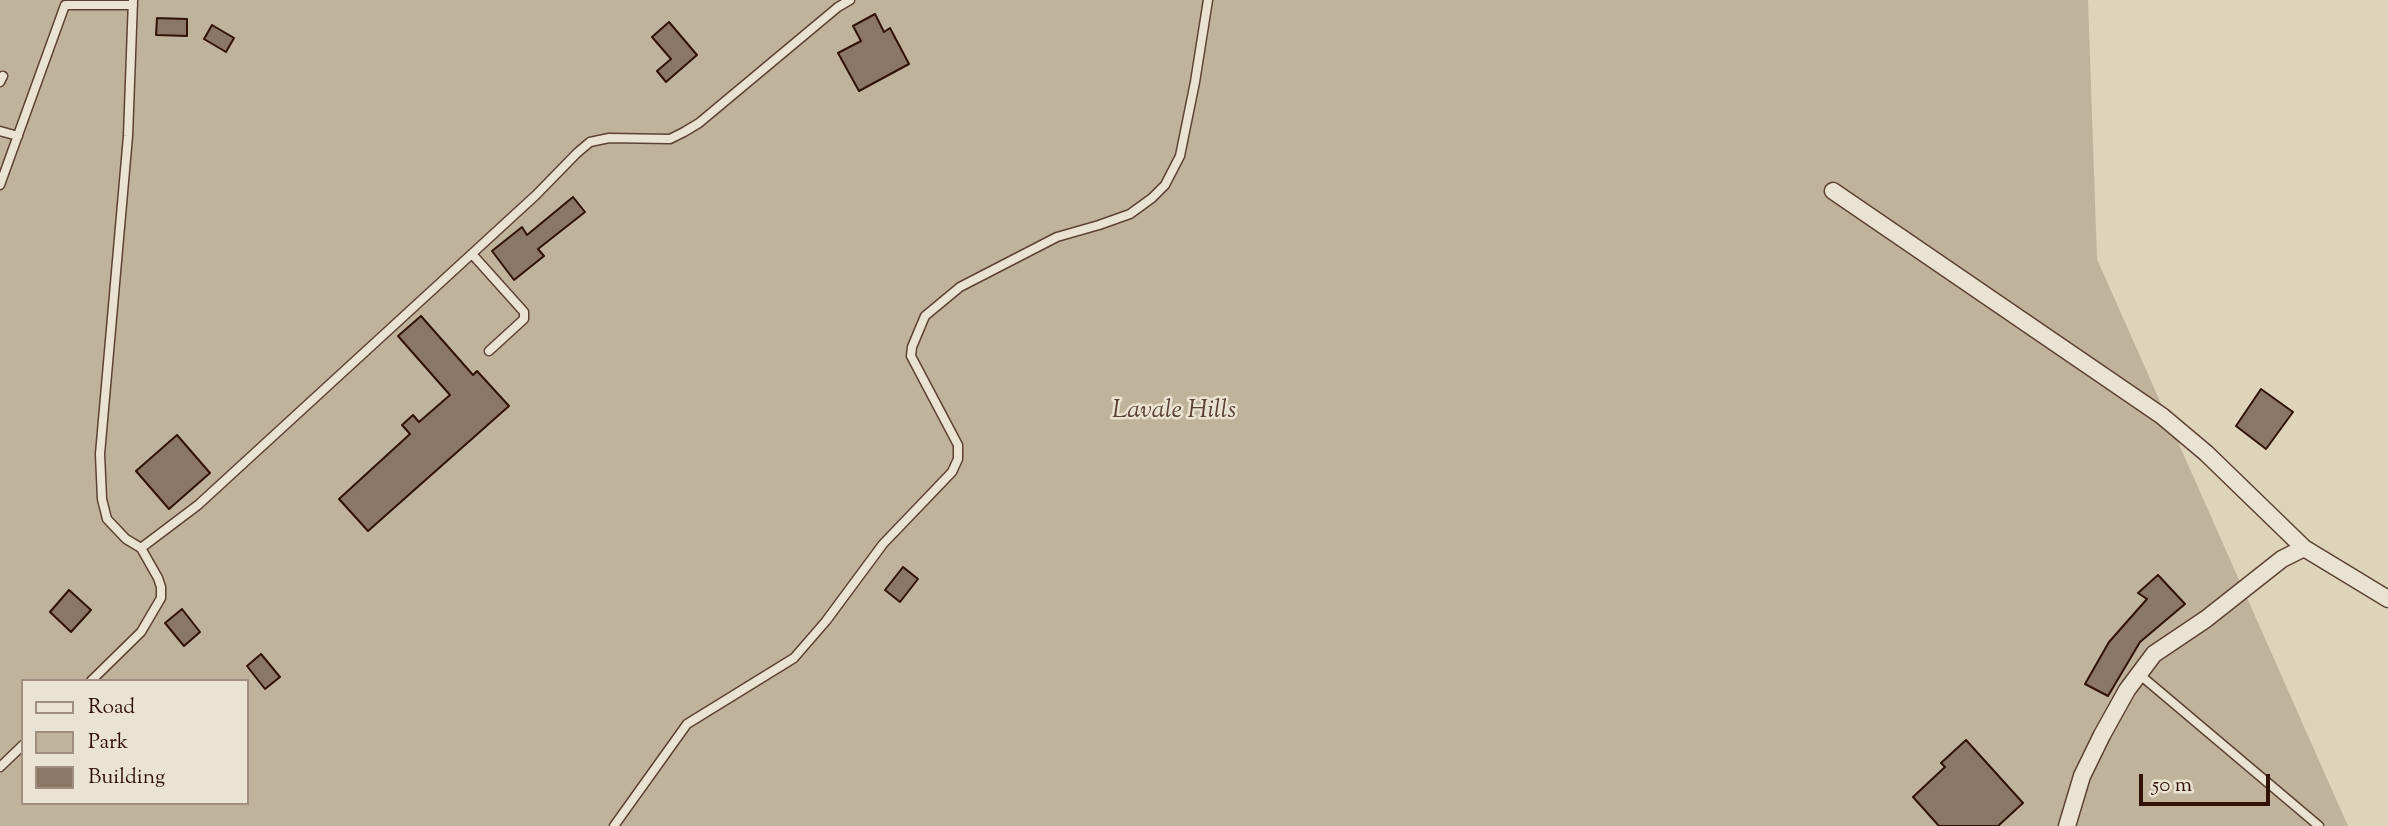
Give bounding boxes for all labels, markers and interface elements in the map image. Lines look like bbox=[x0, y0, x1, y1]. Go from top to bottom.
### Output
park label: Lavale Hills bbox=[1112, 397, 1236, 429]
legend bbox=[21, 679, 248, 805]
text: Road bbox=[88, 693, 135, 723]
text: Park bbox=[88, 728, 128, 758]
scale bar bbox=[2143, 760, 2274, 804]
text: Building bbox=[88, 763, 165, 793]
text: 50 m bbox=[2152, 771, 2192, 801]

